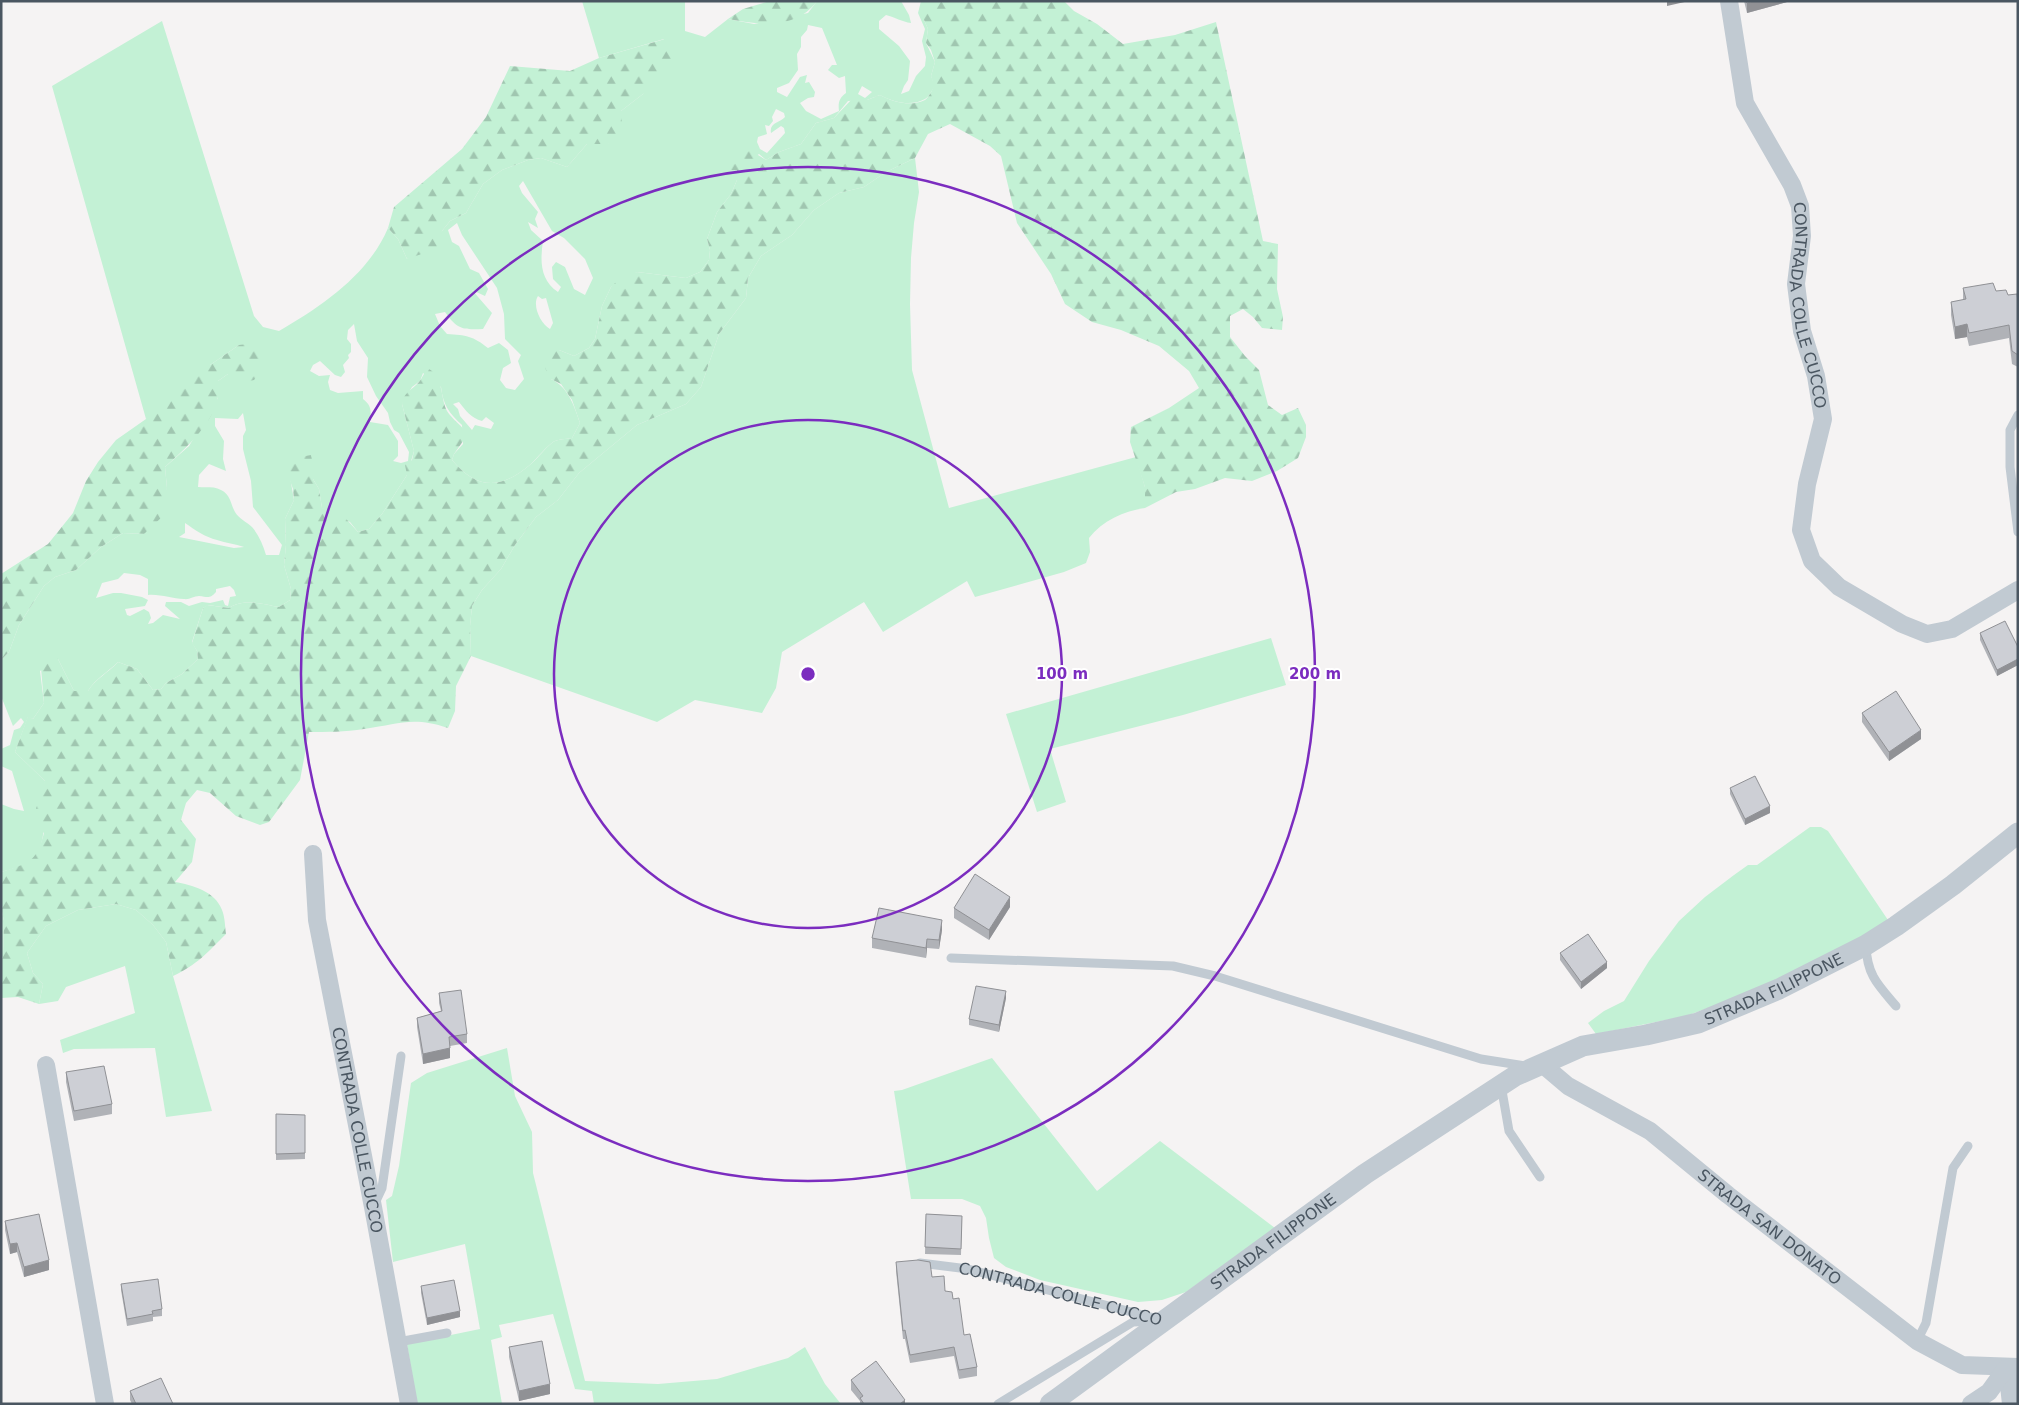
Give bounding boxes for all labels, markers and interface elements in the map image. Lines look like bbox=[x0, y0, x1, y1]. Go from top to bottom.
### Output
street label: CONTRADA COLLE CUCCO bbox=[1786, 201, 1831, 410]
centre of rings bbox=[799, 665, 817, 683]
text: 100 m bbox=[1036, 665, 1088, 683]
text: 200 m bbox=[1289, 665, 1341, 683]
street label: STRADA FILIPPONE bbox=[1701, 949, 1846, 1029]
street label: CONTRADA COLLE CUCCO bbox=[329, 1025, 387, 1235]
street label: STRADA SAN DONATO bbox=[1694, 1165, 1845, 1289]
street label: STRADA FILIPPONE bbox=[1206, 1189, 1339, 1293]
street label: CONTRADA COLLE CUCCO bbox=[958, 1258, 1164, 1329]

